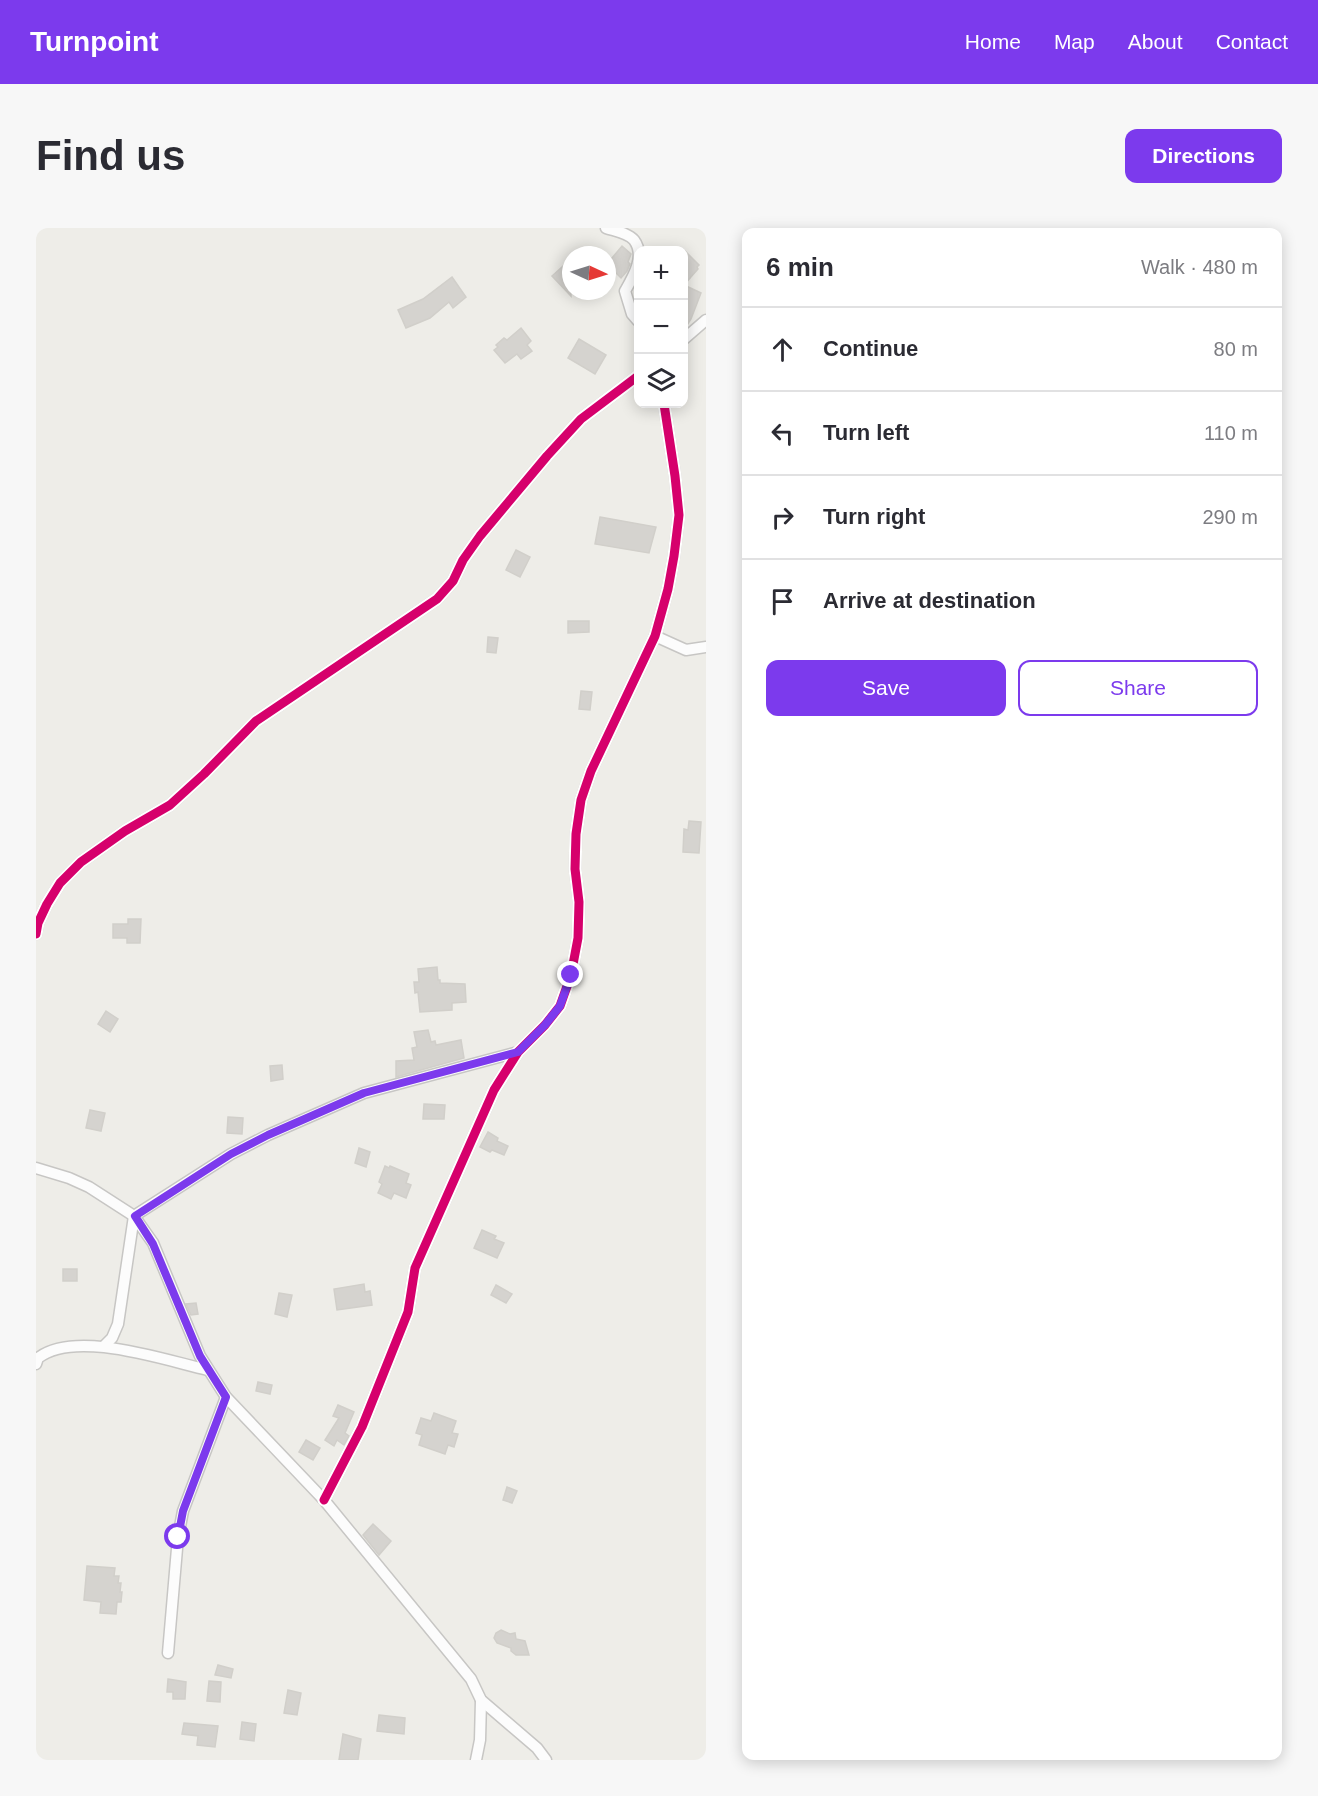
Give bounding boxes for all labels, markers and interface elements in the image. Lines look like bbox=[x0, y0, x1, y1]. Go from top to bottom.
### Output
text: Turnpoint bbox=[30, 26, 159, 57]
text: Home bbox=[965, 30, 1021, 53]
text: Map bbox=[1054, 30, 1095, 53]
text: About bbox=[1128, 30, 1183, 53]
text: Contact bbox=[1216, 30, 1288, 53]
button: Directions bbox=[1125, 129, 1282, 183]
text: Find us bbox=[36, 132, 185, 179]
north arrow bbox=[562, 246, 616, 300]
map controls bbox=[634, 246, 688, 408]
button: + bbox=[634, 246, 688, 300]
text: 6 min bbox=[766, 252, 834, 282]
text: Walk · 480 m bbox=[1141, 256, 1258, 278]
button: − bbox=[634, 300, 688, 354]
icon: ahead bbox=[766, 333, 799, 366]
text: Continue bbox=[823, 336, 918, 361]
text: 80 m bbox=[1214, 338, 1258, 360]
button: layers bbox=[634, 354, 688, 408]
icon: left bbox=[766, 417, 799, 450]
text: Turn left bbox=[823, 420, 909, 445]
text: 110 m bbox=[1204, 422, 1258, 444]
icon: right bbox=[766, 501, 799, 534]
text: Turn right bbox=[823, 504, 925, 529]
text: 290 m bbox=[1202, 506, 1258, 528]
icon: arrive bbox=[766, 585, 799, 618]
text: Arrive at destination bbox=[823, 588, 1036, 613]
button: Save bbox=[766, 660, 1006, 716]
button: Share bbox=[1018, 660, 1258, 716]
route end bbox=[557, 961, 583, 987]
route start bbox=[164, 1523, 190, 1549]

